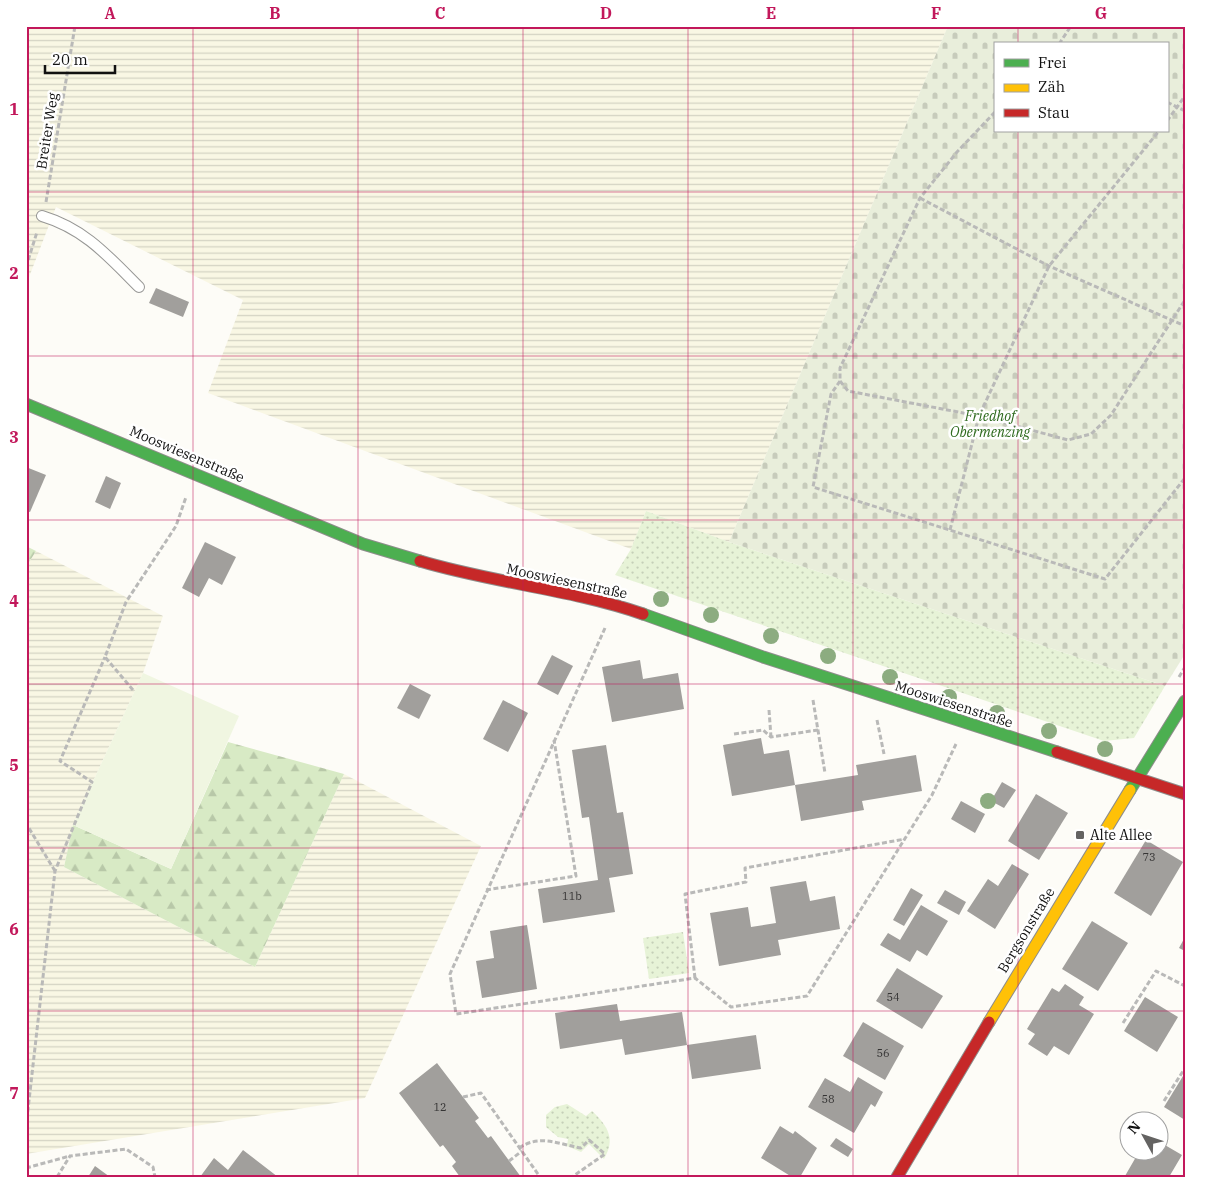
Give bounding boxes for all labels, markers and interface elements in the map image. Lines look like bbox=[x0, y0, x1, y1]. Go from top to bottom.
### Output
text: A bbox=[104, 3, 116, 23]
text: B bbox=[269, 3, 281, 23]
text: C bbox=[435, 3, 445, 23]
text: D bbox=[600, 3, 612, 23]
text: E bbox=[766, 3, 776, 23]
text: F bbox=[931, 3, 941, 23]
text: G bbox=[1095, 3, 1107, 23]
scale bar bbox=[45, 42, 115, 74]
legend bbox=[994, 42, 1168, 132]
text: 20 m bbox=[52, 50, 88, 69]
text: Frei bbox=[1038, 53, 1067, 72]
text: Zäh bbox=[1038, 77, 1065, 96]
street label: Breiter Weg bbox=[32, 91, 62, 171]
text: 1 bbox=[9, 99, 19, 119]
text: Stau bbox=[1038, 103, 1070, 122]
text: 2 bbox=[9, 263, 19, 283]
park label: Friedhof Obermenzing bbox=[950, 407, 1030, 441]
street label: Mooswiesenstraße bbox=[127, 422, 247, 486]
text: 3 bbox=[9, 427, 19, 447]
street label: Mooswiesenstraße bbox=[505, 559, 629, 603]
text: 4 bbox=[9, 591, 19, 611]
street label: Mooswiesenstraße bbox=[893, 676, 1015, 732]
text: 5 bbox=[9, 755, 19, 775]
place label: Alte Allee bbox=[1090, 826, 1152, 844]
marker: Alte Allee bbox=[1074, 829, 1086, 841]
house number: 73 bbox=[1142, 850, 1156, 864]
street label: Bergsonstraße bbox=[993, 884, 1059, 976]
house number: 11b bbox=[562, 889, 582, 903]
text: 6 bbox=[9, 919, 19, 939]
house number: 54 bbox=[886, 990, 900, 1004]
house number: 56 bbox=[876, 1046, 890, 1060]
text: 7 bbox=[9, 1083, 19, 1103]
house number: 58 bbox=[821, 1092, 835, 1106]
house number: 12 bbox=[433, 1100, 447, 1114]
north arrow bbox=[1118, 1110, 1168, 1160]
text: N bbox=[1124, 1118, 1144, 1138]

